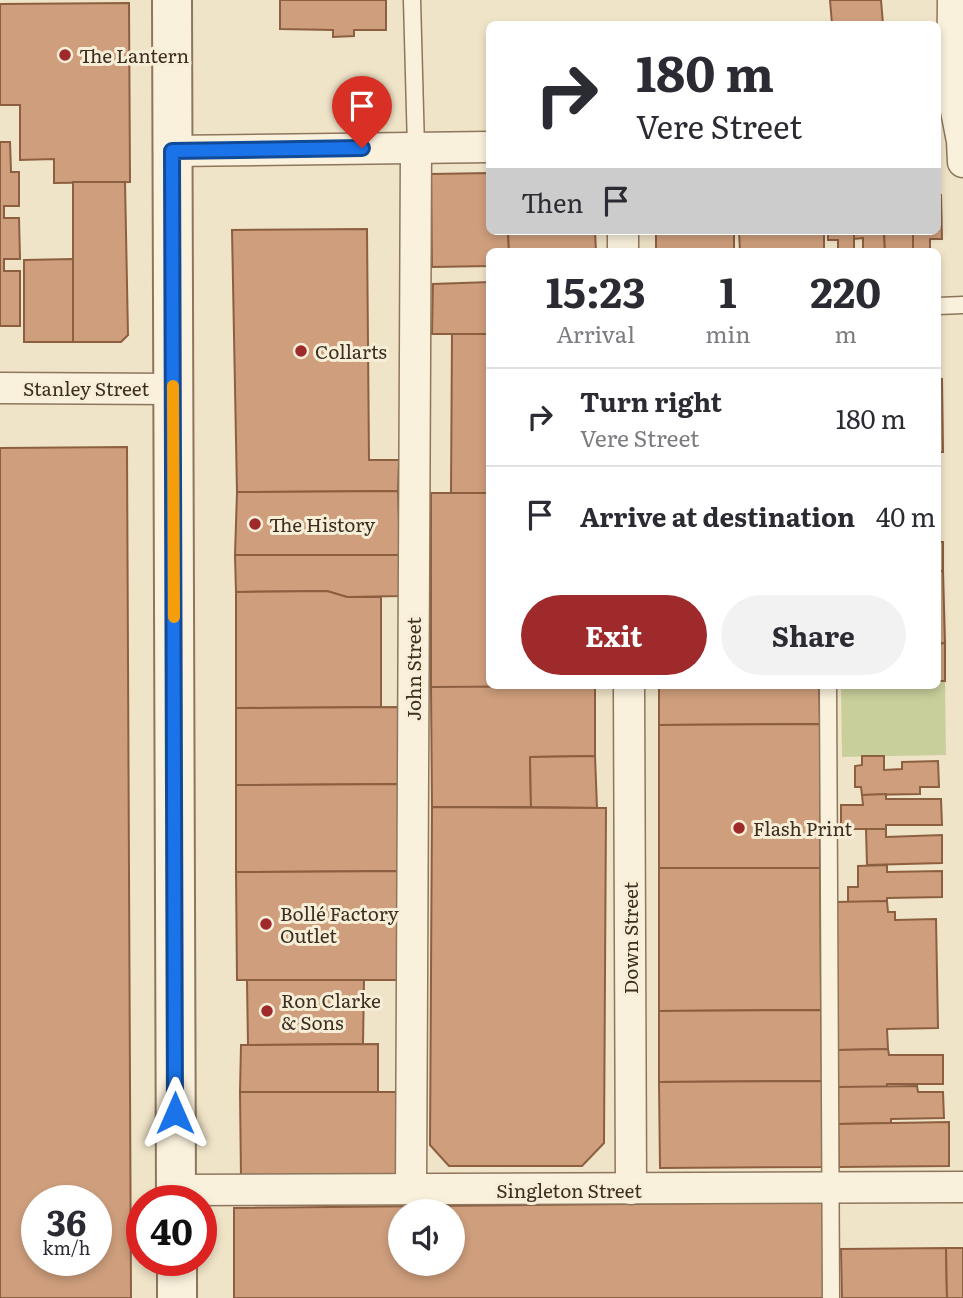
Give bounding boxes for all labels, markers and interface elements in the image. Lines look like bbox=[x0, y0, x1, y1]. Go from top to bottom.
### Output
text: 180 m bbox=[636, 34, 774, 107]
place label: The Lantern bbox=[79, 41, 189, 69]
marker: The Lantern bbox=[57, 47, 73, 63]
icon: right bbox=[521, 49, 612, 140]
pin bbox=[332, 76, 392, 148]
icon: arrive bbox=[343, 87, 381, 125]
text: Vere Street bbox=[636, 101, 802, 149]
text: Then bbox=[521, 182, 583, 221]
icon: arrive bbox=[597, 182, 635, 220]
text: 15:23 bbox=[546, 259, 646, 321]
text: 1 bbox=[719, 259, 737, 321]
text: 220 bbox=[810, 259, 881, 321]
text: Arrival bbox=[556, 316, 635, 350]
text: min bbox=[705, 316, 751, 350]
text: m bbox=[835, 316, 857, 350]
place label: Collarts bbox=[315, 337, 387, 365]
marker: Collarts bbox=[293, 343, 309, 359]
street label: Stanley Street bbox=[23, 374, 149, 402]
text: Turn right bbox=[580, 381, 722, 420]
icon: right bbox=[521, 398, 559, 436]
text: 180 m bbox=[836, 398, 906, 437]
text: Vere Street bbox=[580, 420, 699, 454]
icon: arrive bbox=[521, 496, 559, 534]
text: Arrive at destination bbox=[580, 496, 855, 535]
text: 40 m bbox=[876, 496, 936, 535]
place label: The History bbox=[269, 510, 375, 538]
marker: The History bbox=[247, 516, 263, 532]
button: Exit bbox=[521, 595, 707, 675]
button: Share bbox=[721, 595, 906, 675]
street label: John Street bbox=[399, 617, 427, 721]
place label: Flash Print bbox=[753, 814, 852, 842]
marker: Flash Print bbox=[731, 820, 747, 836]
street label: Down Street bbox=[616, 881, 644, 994]
place label: Bollé Factory Outlet bbox=[280, 899, 399, 949]
marker: Bollé Factory Outlet bbox=[258, 916, 274, 932]
place label: Ron Clarke & Sons bbox=[281, 986, 381, 1036]
marker: Ron Clarke & Sons bbox=[259, 1003, 275, 1019]
position arrow bbox=[138, 1076, 212, 1150]
street label: Singleton Street bbox=[496, 1176, 642, 1204]
speed limit sign: 40 bbox=[126, 1185, 217, 1276]
text: 36 bbox=[47, 1195, 86, 1247]
map controls bbox=[388, 1199, 465, 1276]
button: sound bbox=[388, 1199, 465, 1276]
text: km/h bbox=[43, 1234, 90, 1261]

